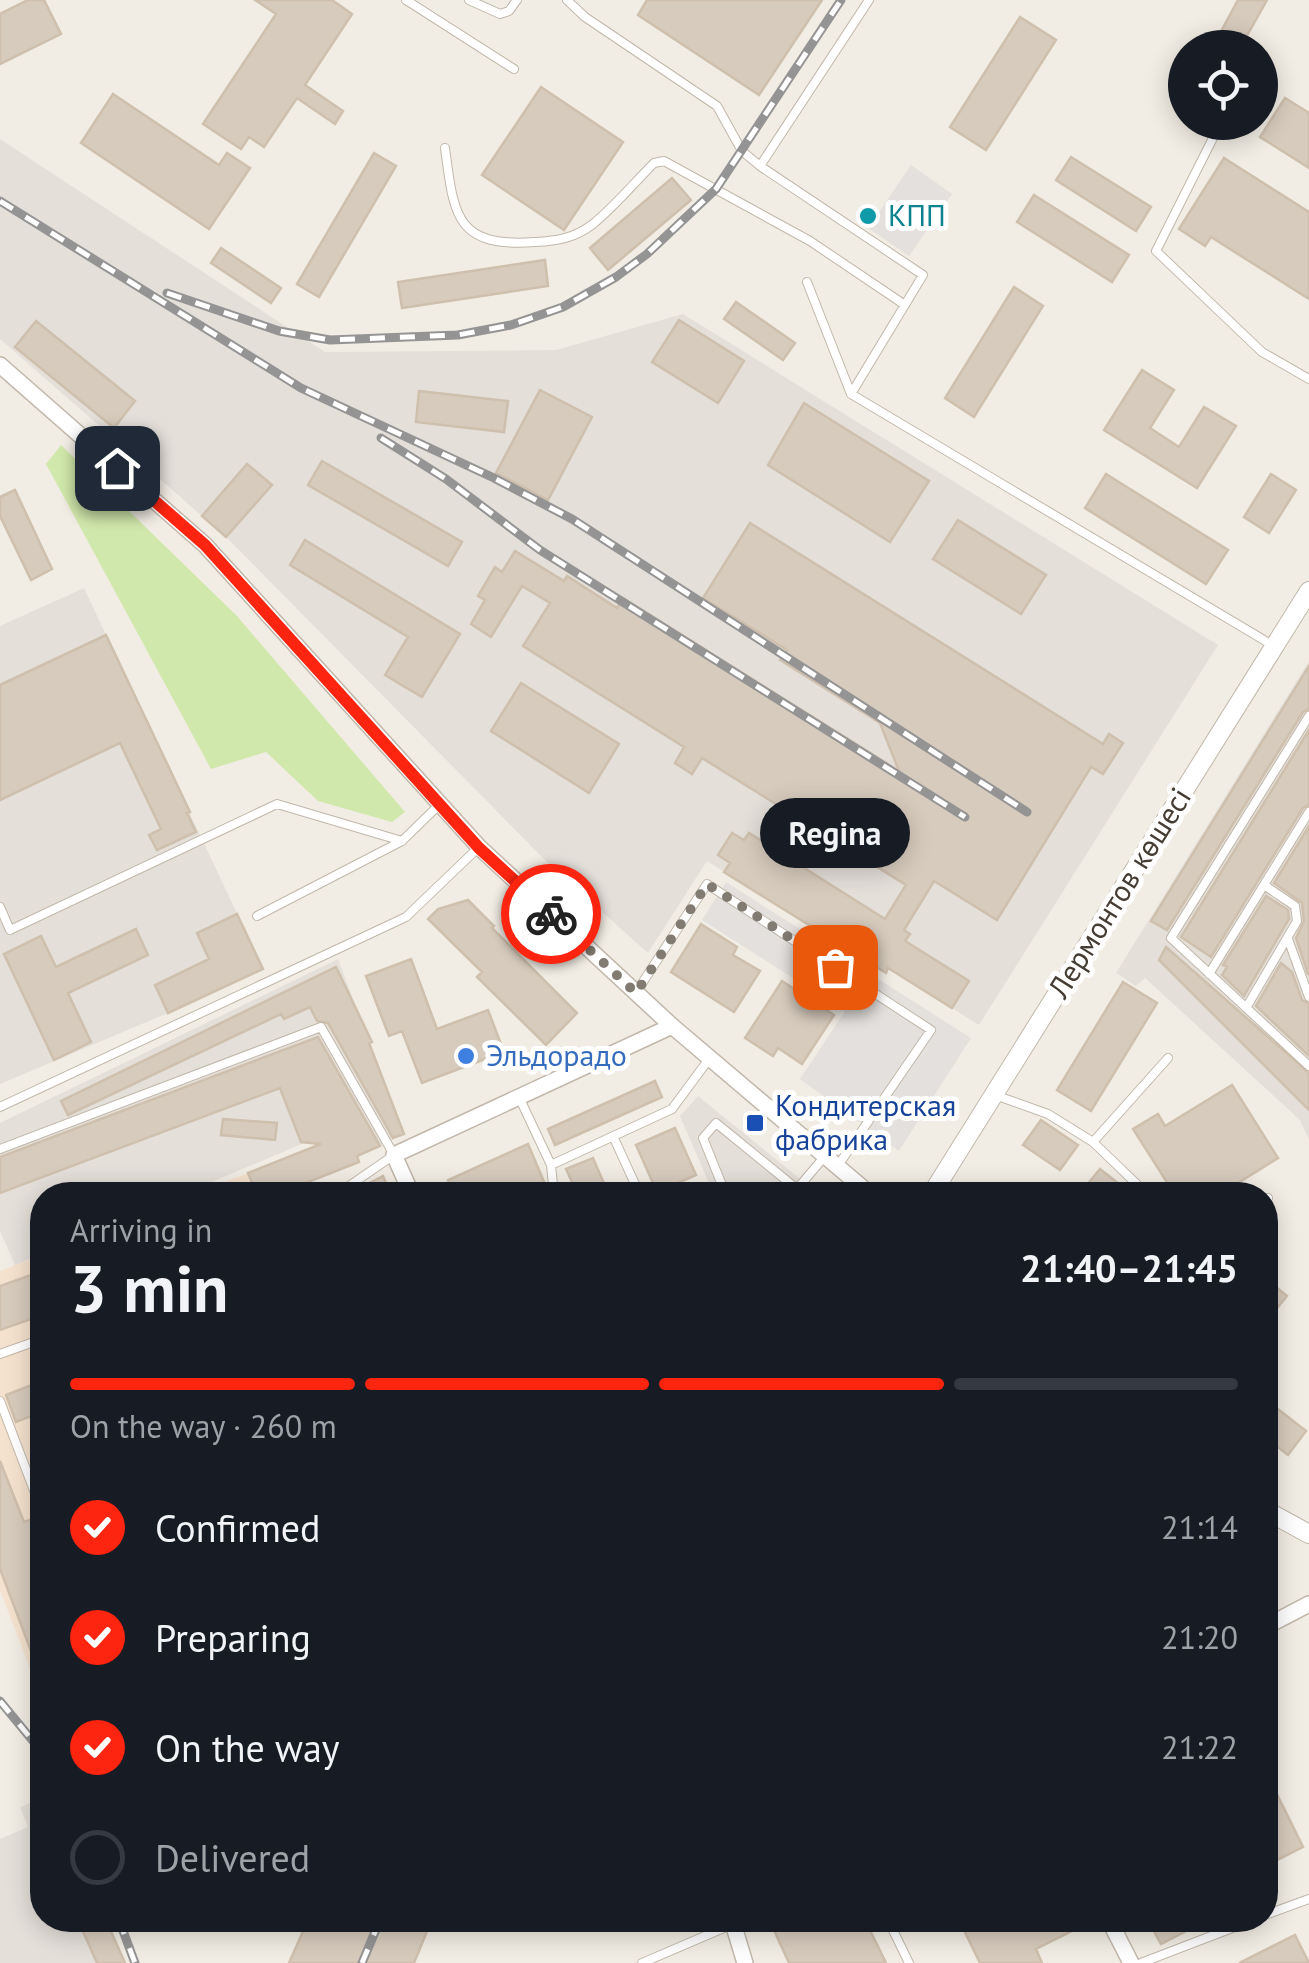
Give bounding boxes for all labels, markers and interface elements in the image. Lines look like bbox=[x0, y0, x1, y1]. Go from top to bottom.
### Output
map controls bbox=[1168, 30, 1278, 140]
button: locate bbox=[1168, 30, 1278, 140]
place label: КПП bbox=[888, 195, 946, 234]
marker: КПП bbox=[857, 205, 879, 227]
pin bbox=[75, 426, 160, 511]
icon: home bbox=[90, 441, 145, 496]
street label: Лермонтов көшесі bbox=[1038, 780, 1199, 1006]
callout: Regina bbox=[760, 797, 910, 867]
text: Regina bbox=[789, 812, 881, 854]
courier bbox=[501, 864, 601, 964]
icon: bike bbox=[524, 887, 579, 942]
pin bbox=[793, 925, 878, 1010]
icon: bag bbox=[808, 940, 863, 995]
place label: Эльдорадо bbox=[486, 1035, 627, 1074]
marker: Эльдорадо bbox=[455, 1045, 477, 1067]
place label: Кондитерская фабрика bbox=[775, 1085, 956, 1158]
marker: Кондитерская фабрика bbox=[744, 1112, 766, 1134]
text: Arriving in bbox=[70, 1209, 212, 1251]
text: 21:40–21:45 bbox=[1020, 1243, 1238, 1292]
text: 3 min bbox=[70, 1246, 229, 1330]
text: On the way · 260 m bbox=[70, 1405, 337, 1447]
icon: check bbox=[70, 1500, 125, 1555]
text: Confirmed bbox=[155, 1503, 321, 1552]
text: 21:14 bbox=[1161, 1506, 1238, 1548]
icon: check bbox=[70, 1610, 125, 1665]
text: Preparing bbox=[155, 1613, 311, 1662]
text: 21:20 bbox=[1161, 1616, 1238, 1658]
icon: check bbox=[70, 1720, 125, 1775]
text: On the way bbox=[155, 1723, 340, 1772]
text: 21:22 bbox=[1161, 1726, 1238, 1768]
text: Delivered bbox=[155, 1833, 310, 1882]

